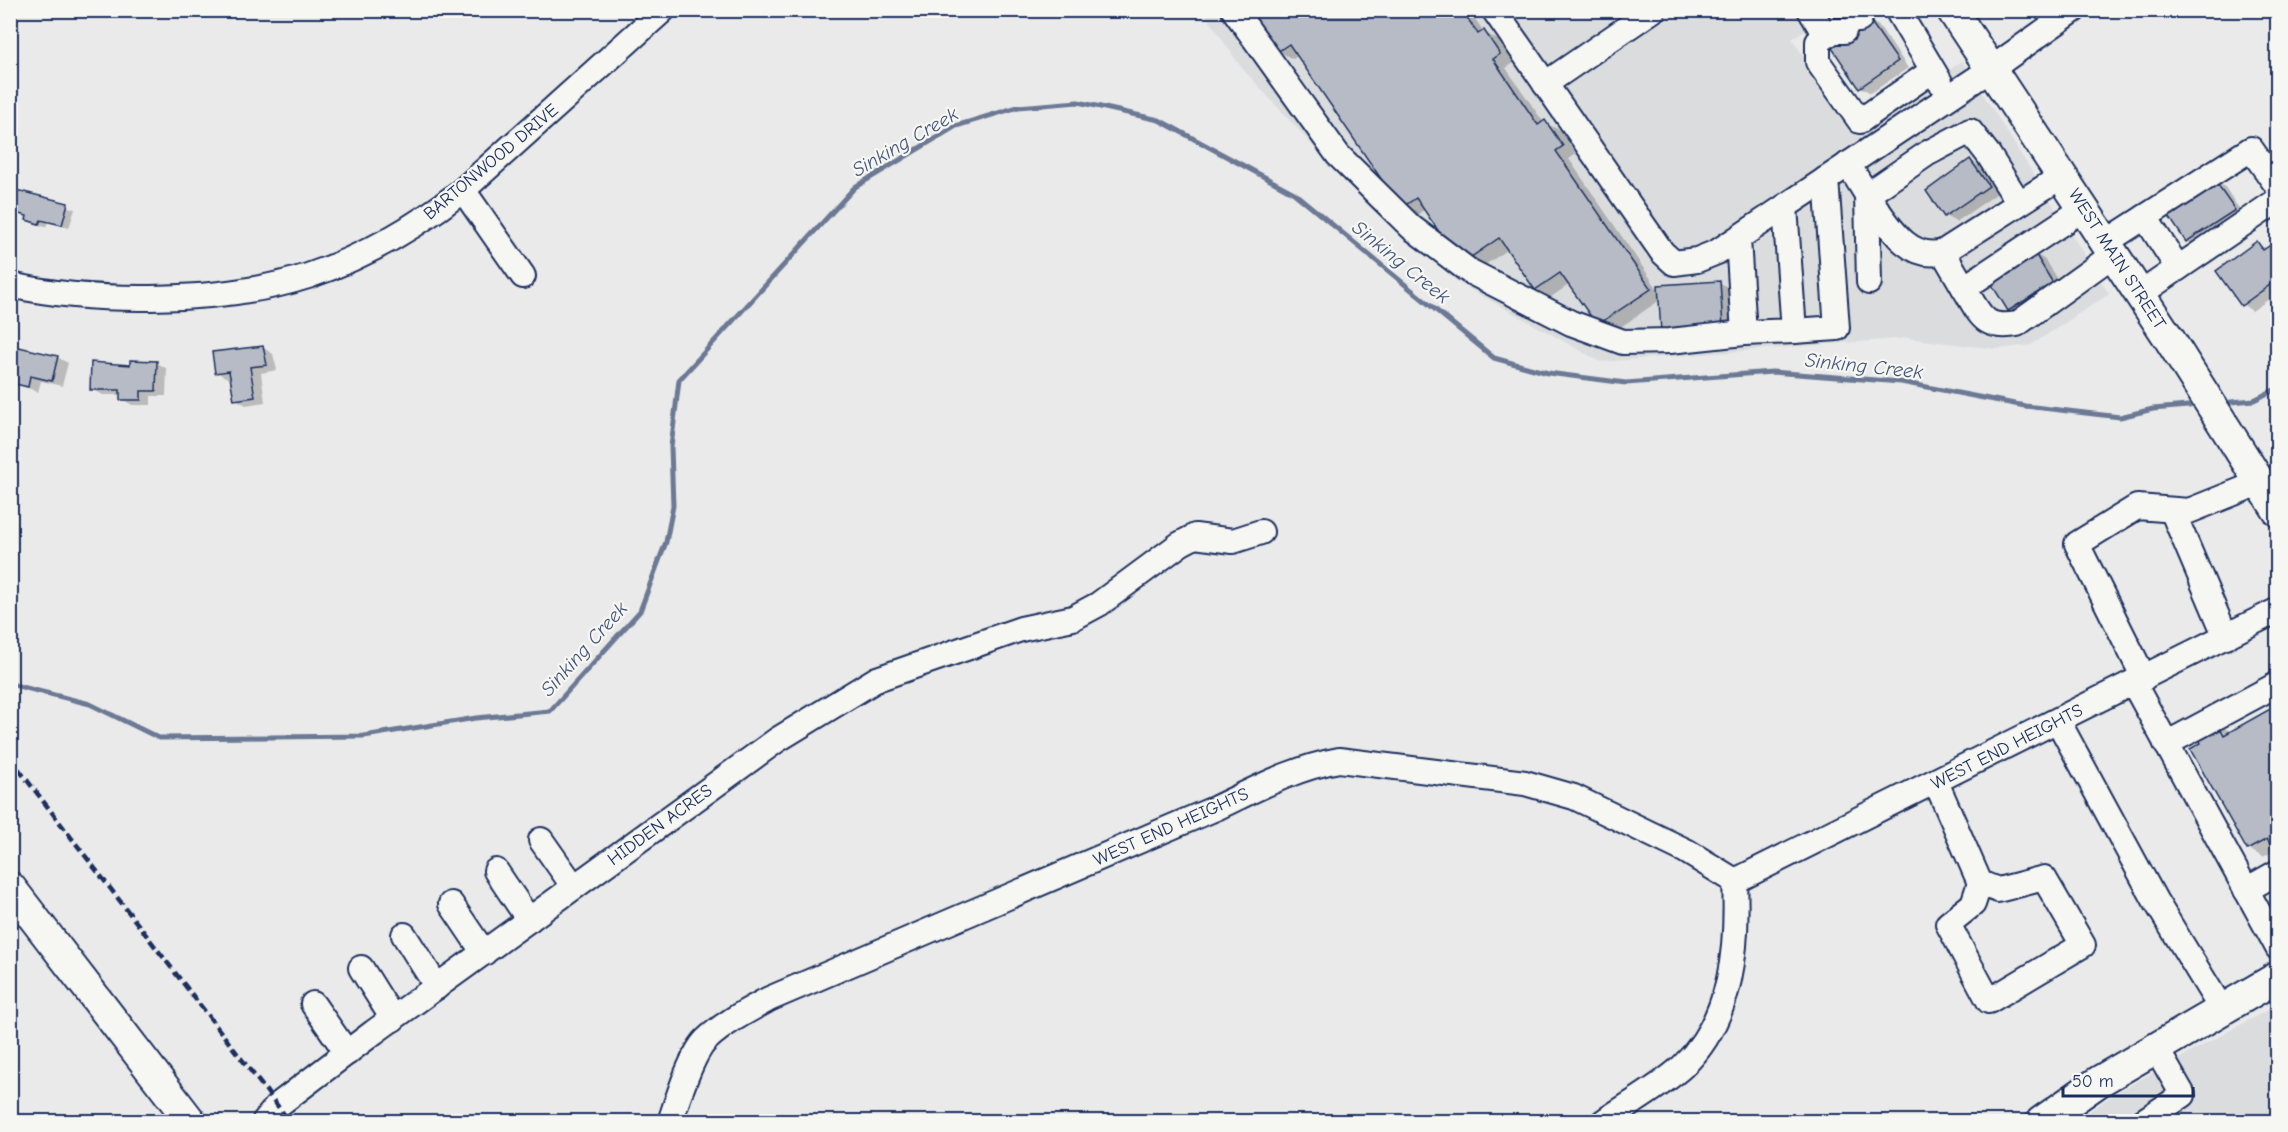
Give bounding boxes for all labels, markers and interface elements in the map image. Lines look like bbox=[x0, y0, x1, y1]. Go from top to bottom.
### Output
street label: BARTONWOOD DRIVE bbox=[419, 100, 563, 224]
water label: Sinking Creek bbox=[848, 102, 962, 182]
street label: WEST MAIN STREET bbox=[2064, 185, 2171, 334]
water label: Sinking Creek bbox=[1348, 216, 1455, 308]
water label: Sinking Creek bbox=[1804, 348, 1924, 384]
water label: Sinking Creek bbox=[536, 597, 632, 701]
street label: WEST END HEIGHTS bbox=[1928, 700, 2086, 794]
street label: HIDDEN ACRES bbox=[604, 780, 717, 870]
street label: WEST END HEIGHTS bbox=[1090, 783, 1252, 871]
scale bar bbox=[2063, 1060, 2194, 1098]
text: 50 m bbox=[2072, 1071, 2114, 1092]

